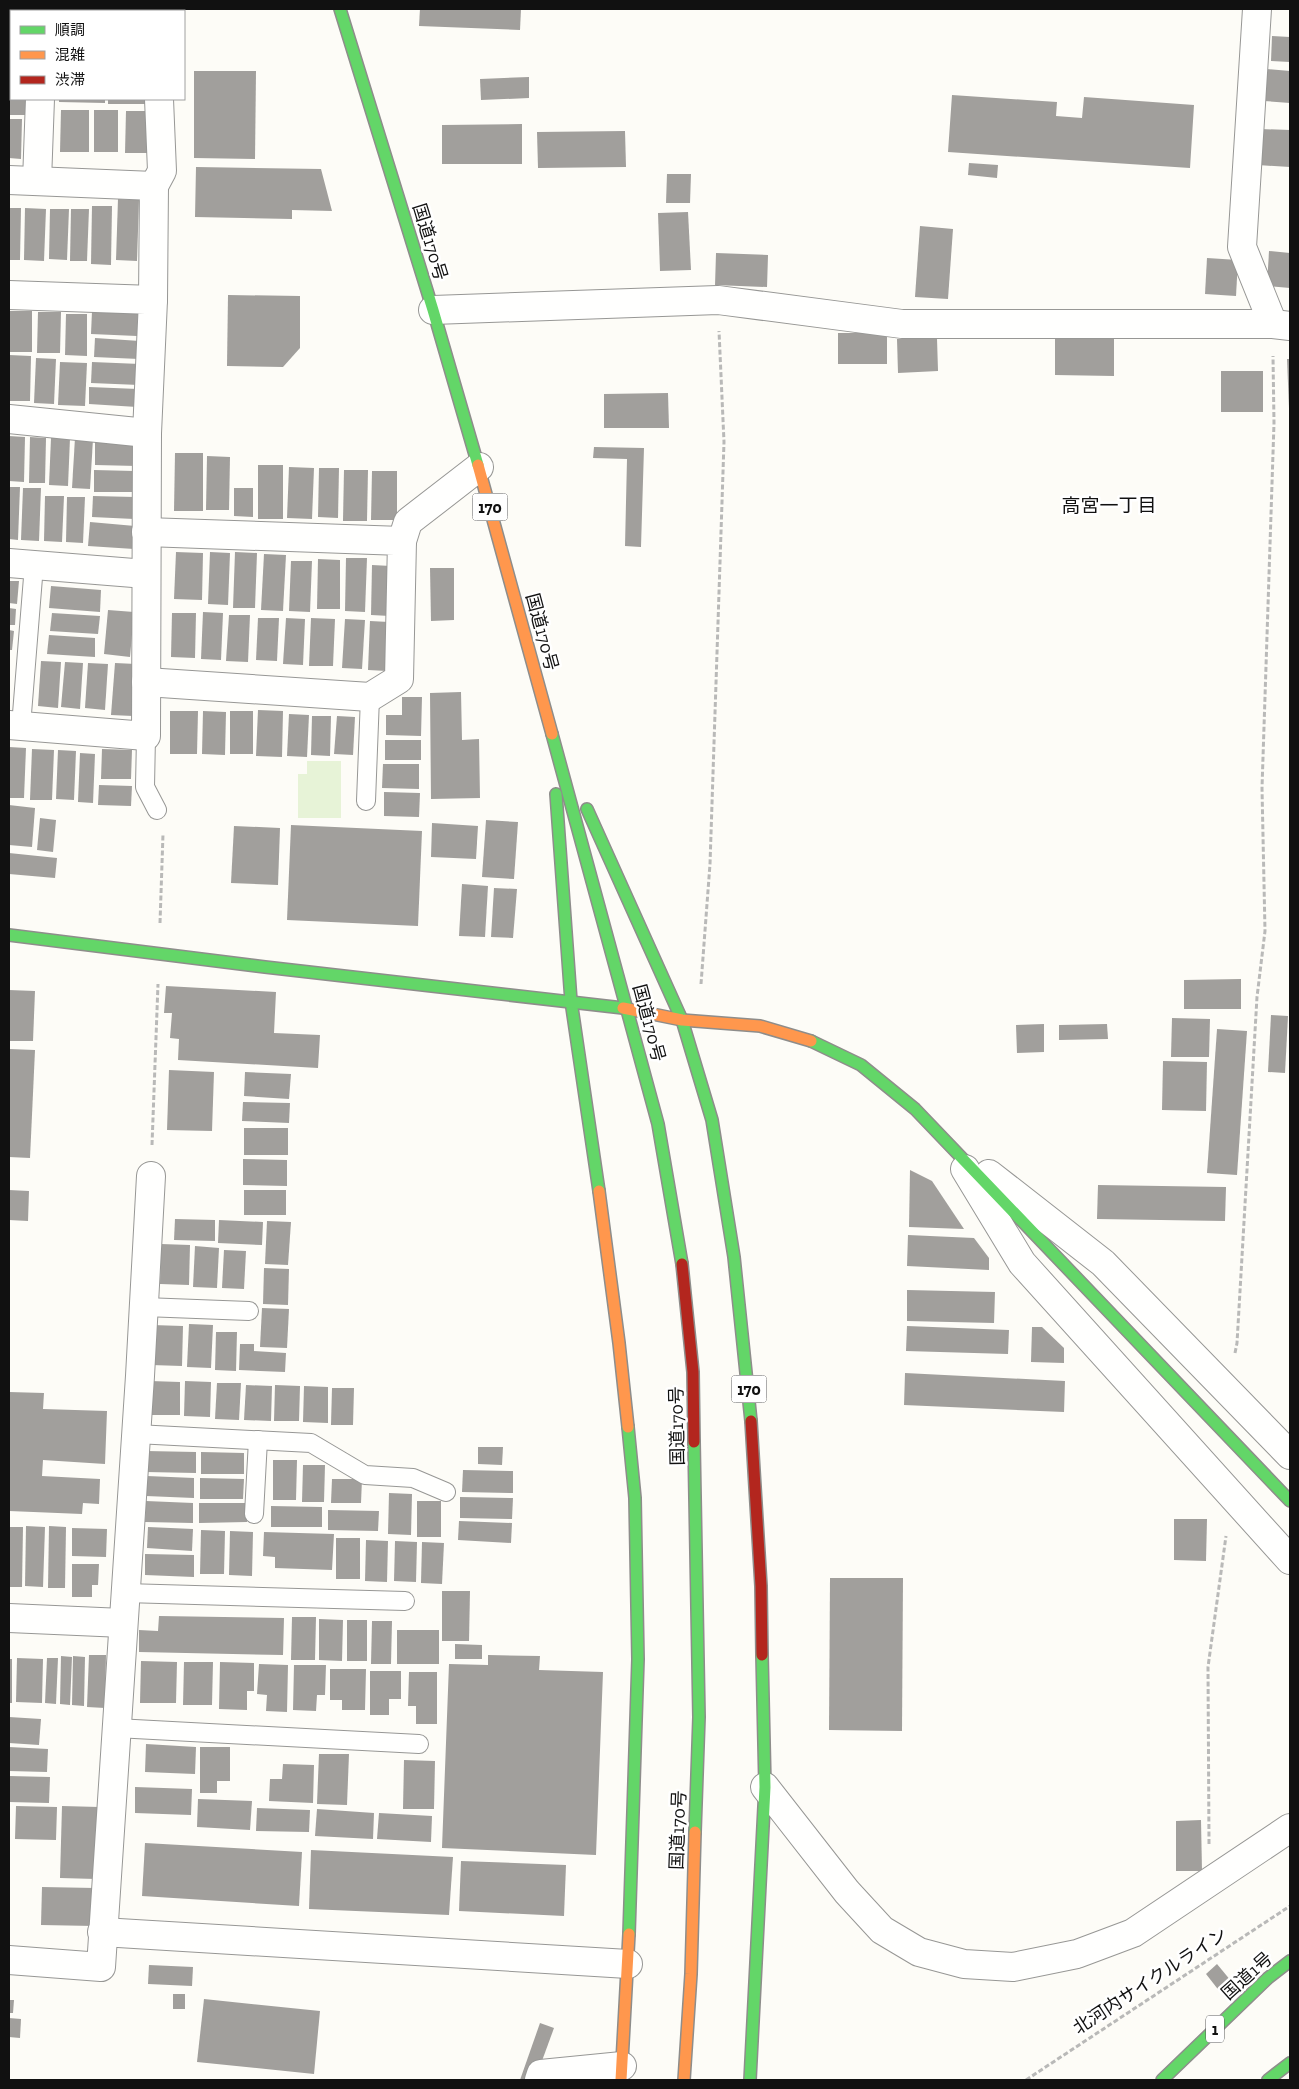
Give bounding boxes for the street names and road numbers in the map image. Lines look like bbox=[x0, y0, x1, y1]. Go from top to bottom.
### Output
street label: 国道170号 bbox=[408, 201, 452, 283]
road number: 170 bbox=[472, 494, 508, 520]
street label: 国道170号 bbox=[521, 591, 563, 673]
street label: 国道170号 bbox=[628, 982, 670, 1064]
road number: 170 bbox=[732, 1376, 766, 1402]
street label: 国道170号 bbox=[665, 1386, 689, 1466]
street label: 国道170号 bbox=[666, 1790, 690, 1870]
street label: 北河内サイクルライン bbox=[1069, 1923, 1231, 2039]
street label: 国道1号 bbox=[1217, 1947, 1277, 2005]
road number: 1 bbox=[1206, 2016, 1224, 2042]

